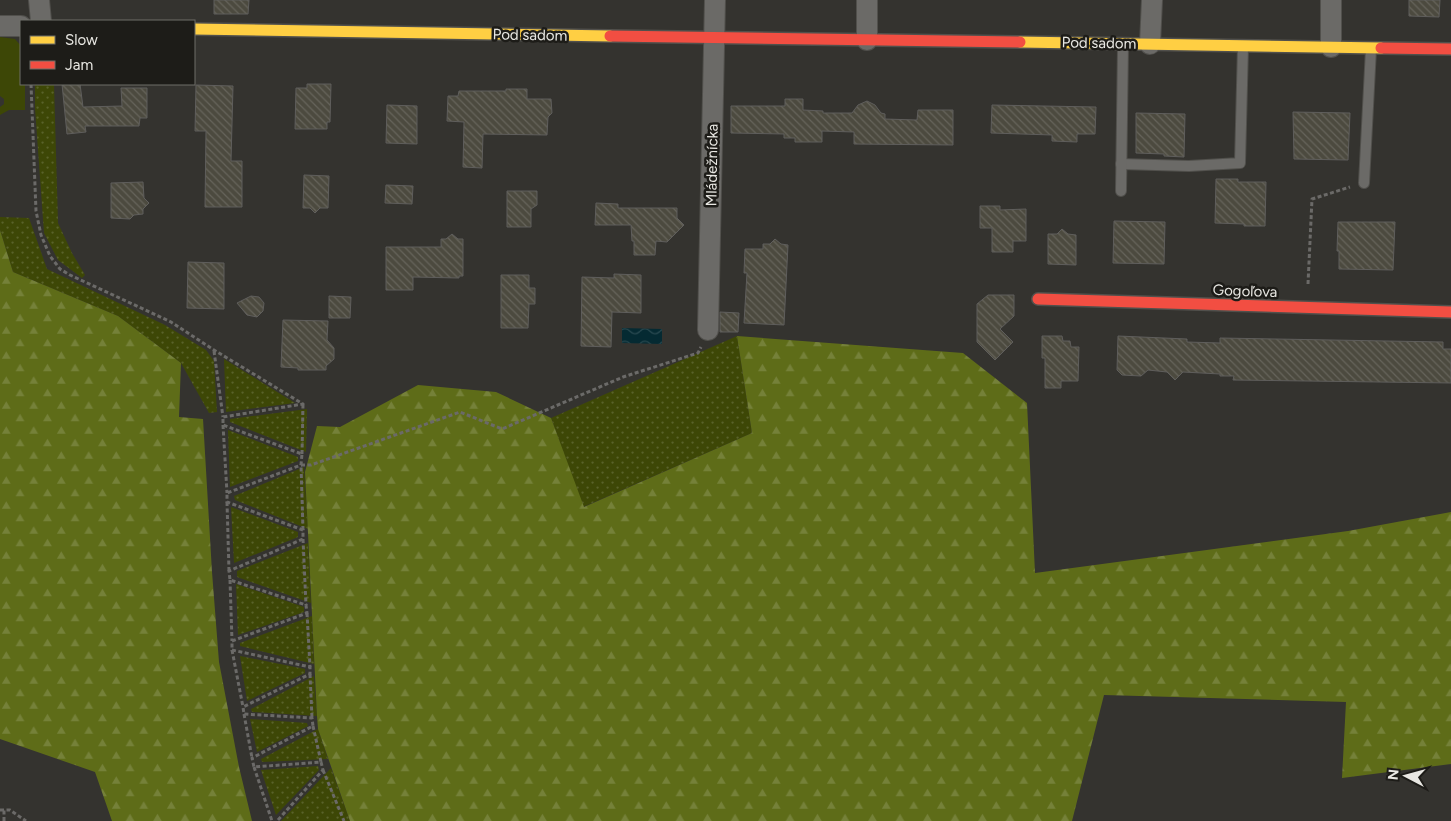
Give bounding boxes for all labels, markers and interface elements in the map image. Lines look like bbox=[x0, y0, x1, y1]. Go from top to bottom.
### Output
legend bbox=[20, 20, 195, 85]
street label: Pod sadom bbox=[493, 25, 567, 45]
text: Slow bbox=[65, 31, 98, 49]
street label: Pod sadom bbox=[1062, 33, 1136, 53]
text: Jam bbox=[65, 56, 93, 74]
street label: Mládežnícka bbox=[702, 123, 722, 207]
street label: Gogoľova bbox=[1212, 281, 1278, 301]
north arrow bbox=[1381, 751, 1431, 801]
text: N bbox=[1385, 768, 1403, 781]

